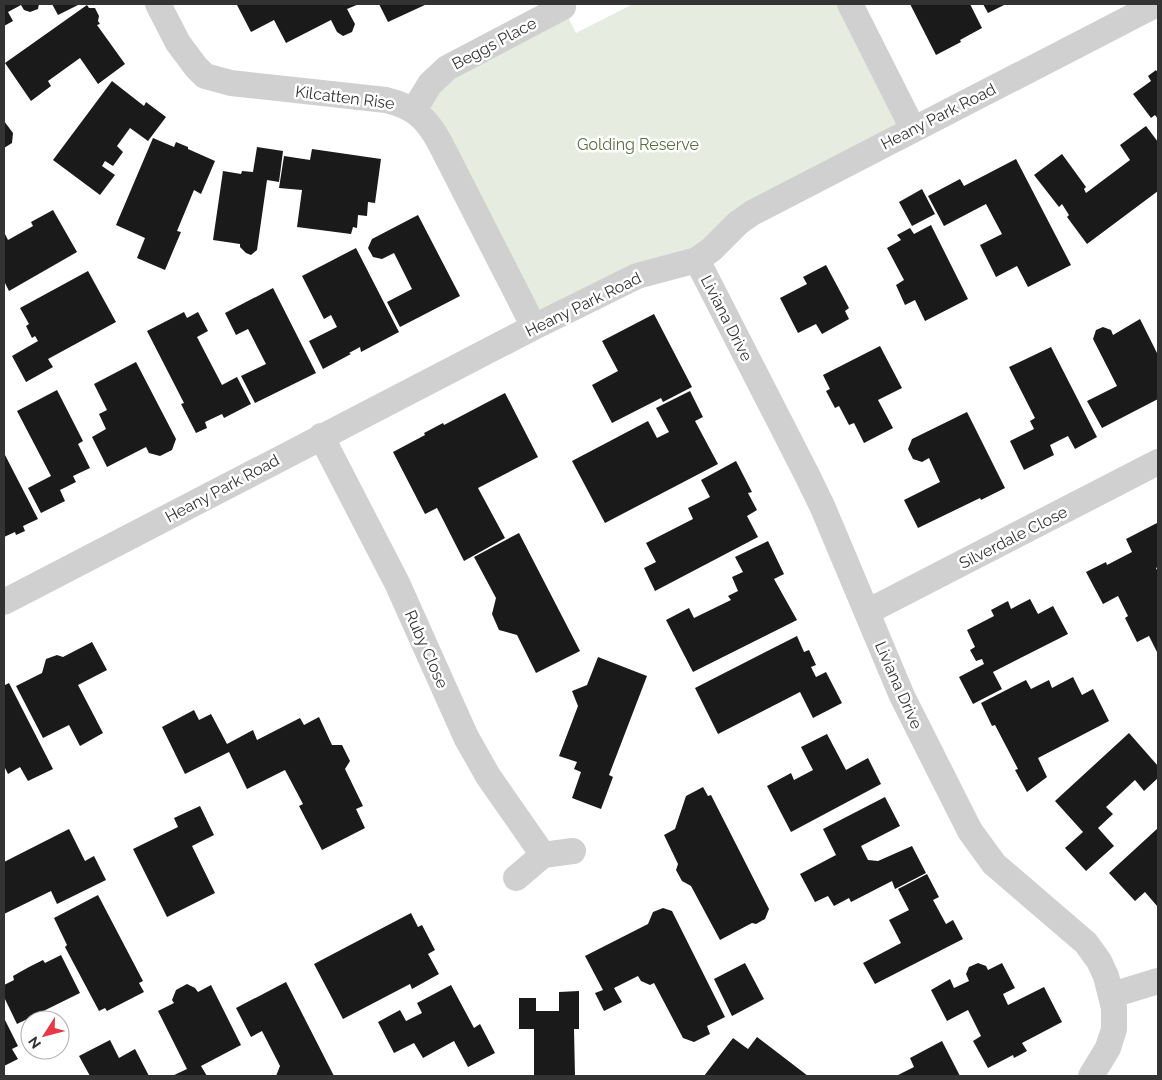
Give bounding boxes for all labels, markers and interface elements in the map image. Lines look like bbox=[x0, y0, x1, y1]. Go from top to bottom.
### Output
street label: Beggs Place bbox=[449, 13, 540, 74]
street label: Heany Park Road bbox=[878, 79, 999, 154]
street label: Kilcatten Rise bbox=[294, 82, 396, 113]
park label: Golding Reserve bbox=[577, 135, 699, 154]
street label: Heany Park Road bbox=[522, 268, 644, 341]
street label: Liviana Drive bbox=[697, 272, 756, 364]
street label: Heany Park Road bbox=[162, 450, 283, 527]
street label: Silverdale Close bbox=[956, 502, 1070, 573]
street label: Ruby Close bbox=[401, 607, 452, 691]
street label: Liviana Drive bbox=[871, 638, 926, 732]
north arrow bbox=[20, 1010, 70, 1060]
text: N bbox=[25, 1034, 44, 1052]

